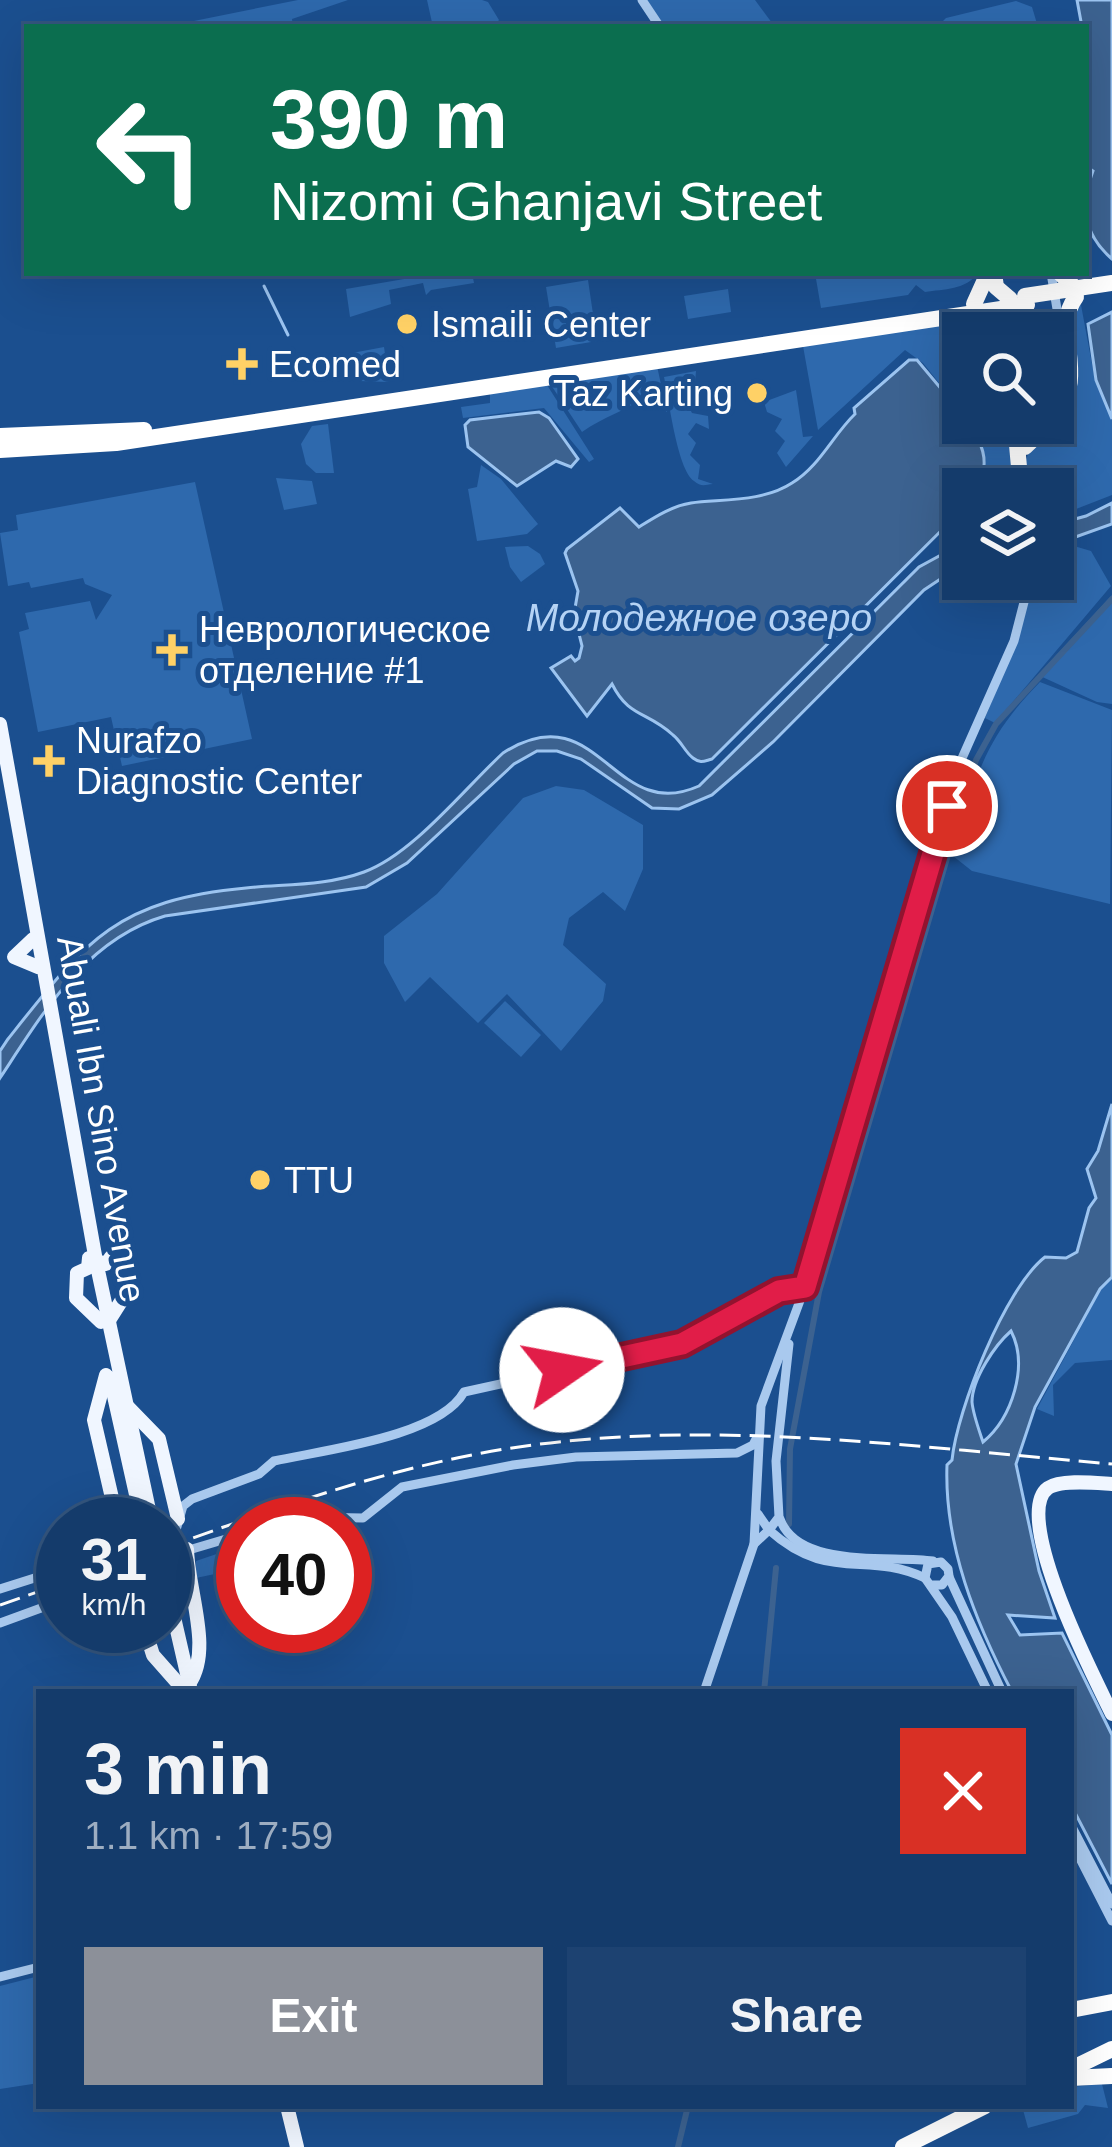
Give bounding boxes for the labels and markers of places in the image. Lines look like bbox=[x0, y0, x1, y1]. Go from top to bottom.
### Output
place label: Ismaili Center bbox=[431, 304, 651, 345]
marker: Ismaili Center bbox=[394, 311, 420, 337]
place label: Ecomed bbox=[269, 344, 401, 385]
marker: Ecomed bbox=[226, 348, 258, 380]
place label: Taz Karting bbox=[553, 373, 733, 414]
marker: Taz Karting bbox=[744, 380, 770, 406]
place label: Неврологическое отделение #1 bbox=[199, 609, 491, 691]
marker: Неврологическое отделение #1 bbox=[156, 634, 188, 666]
place label: Nurafzo Diagnostic Center bbox=[76, 720, 362, 802]
marker: Nurafzo Diagnostic Center bbox=[33, 745, 65, 777]
pin bbox=[896, 755, 998, 857]
place label: TTU bbox=[284, 1160, 354, 1201]
marker: TTU bbox=[247, 1167, 273, 1193]

